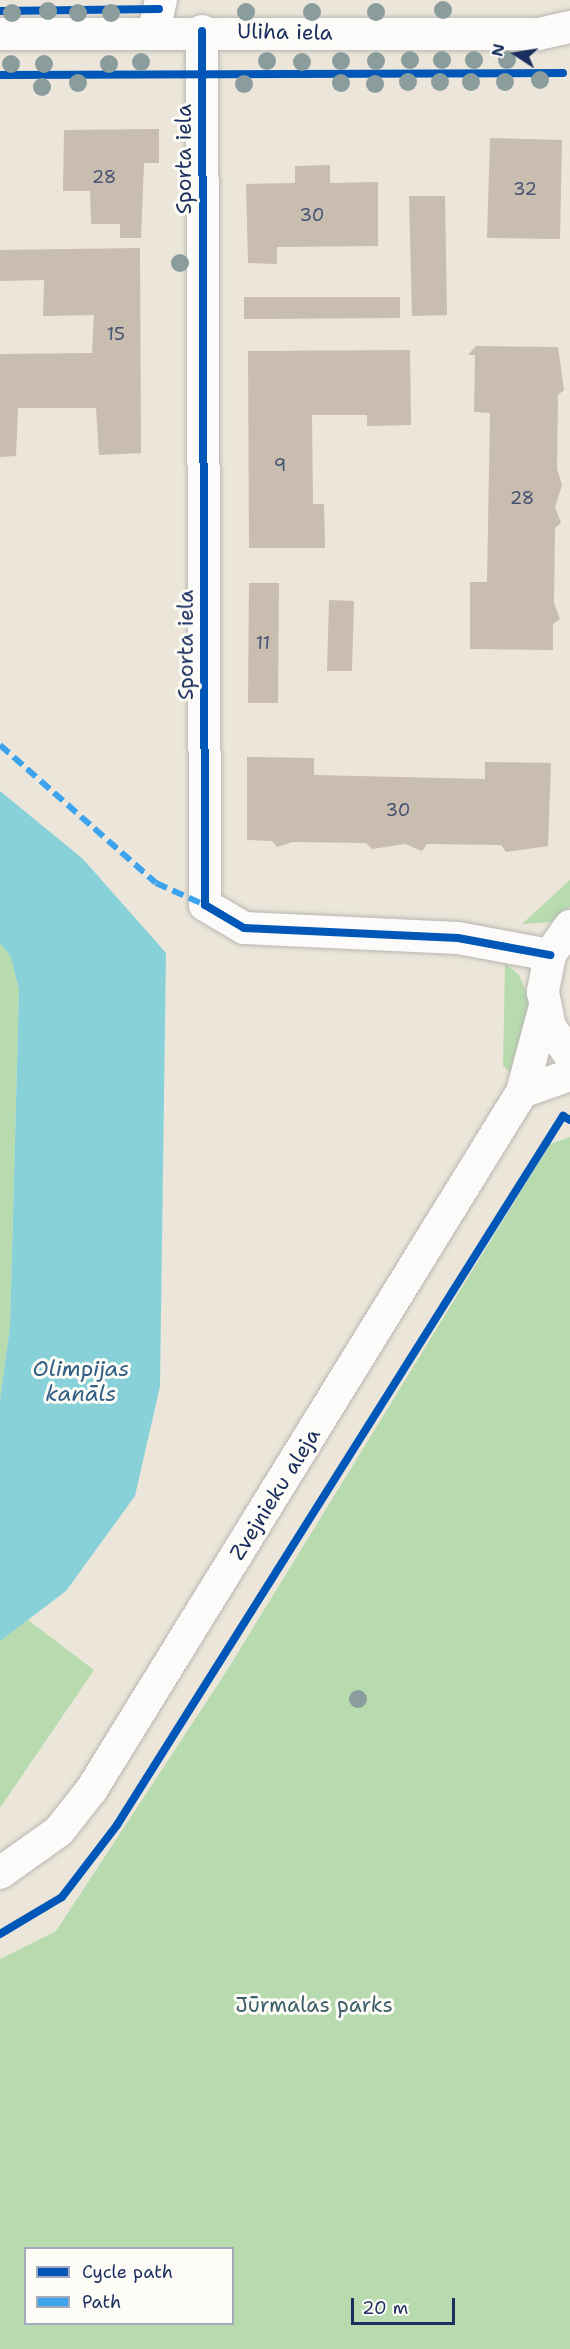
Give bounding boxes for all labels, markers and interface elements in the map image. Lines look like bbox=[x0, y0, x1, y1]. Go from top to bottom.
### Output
street label: Uliha iela bbox=[237, 19, 333, 45]
north arrow bbox=[486, 24, 546, 84]
text: N bbox=[486, 42, 509, 59]
street label: Sporta iela bbox=[171, 104, 197, 214]
house number: 28 bbox=[92, 166, 116, 188]
house number: 32 bbox=[513, 178, 537, 200]
house number: 30 bbox=[300, 204, 324, 226]
house number: 15 bbox=[107, 323, 125, 345]
house number: 9 bbox=[274, 454, 286, 476]
house number: 28 bbox=[510, 487, 534, 509]
street label: Sporta iela bbox=[173, 590, 199, 700]
house number: 11 bbox=[256, 632, 270, 654]
house number: 30 bbox=[386, 799, 410, 821]
water label: Olimpijas kanāls bbox=[33, 1355, 129, 1406]
street label: Zvejnieku aleja bbox=[224, 1424, 326, 1564]
park label: Jūrmalas parks bbox=[235, 1992, 393, 2018]
legend bbox=[24, 2247, 234, 2325]
text: Cycle path bbox=[82, 2260, 173, 2284]
scale bar bbox=[354, 2286, 458, 2324]
text: Path bbox=[82, 2290, 121, 2314]
text: 20 m bbox=[362, 2296, 408, 2320]

